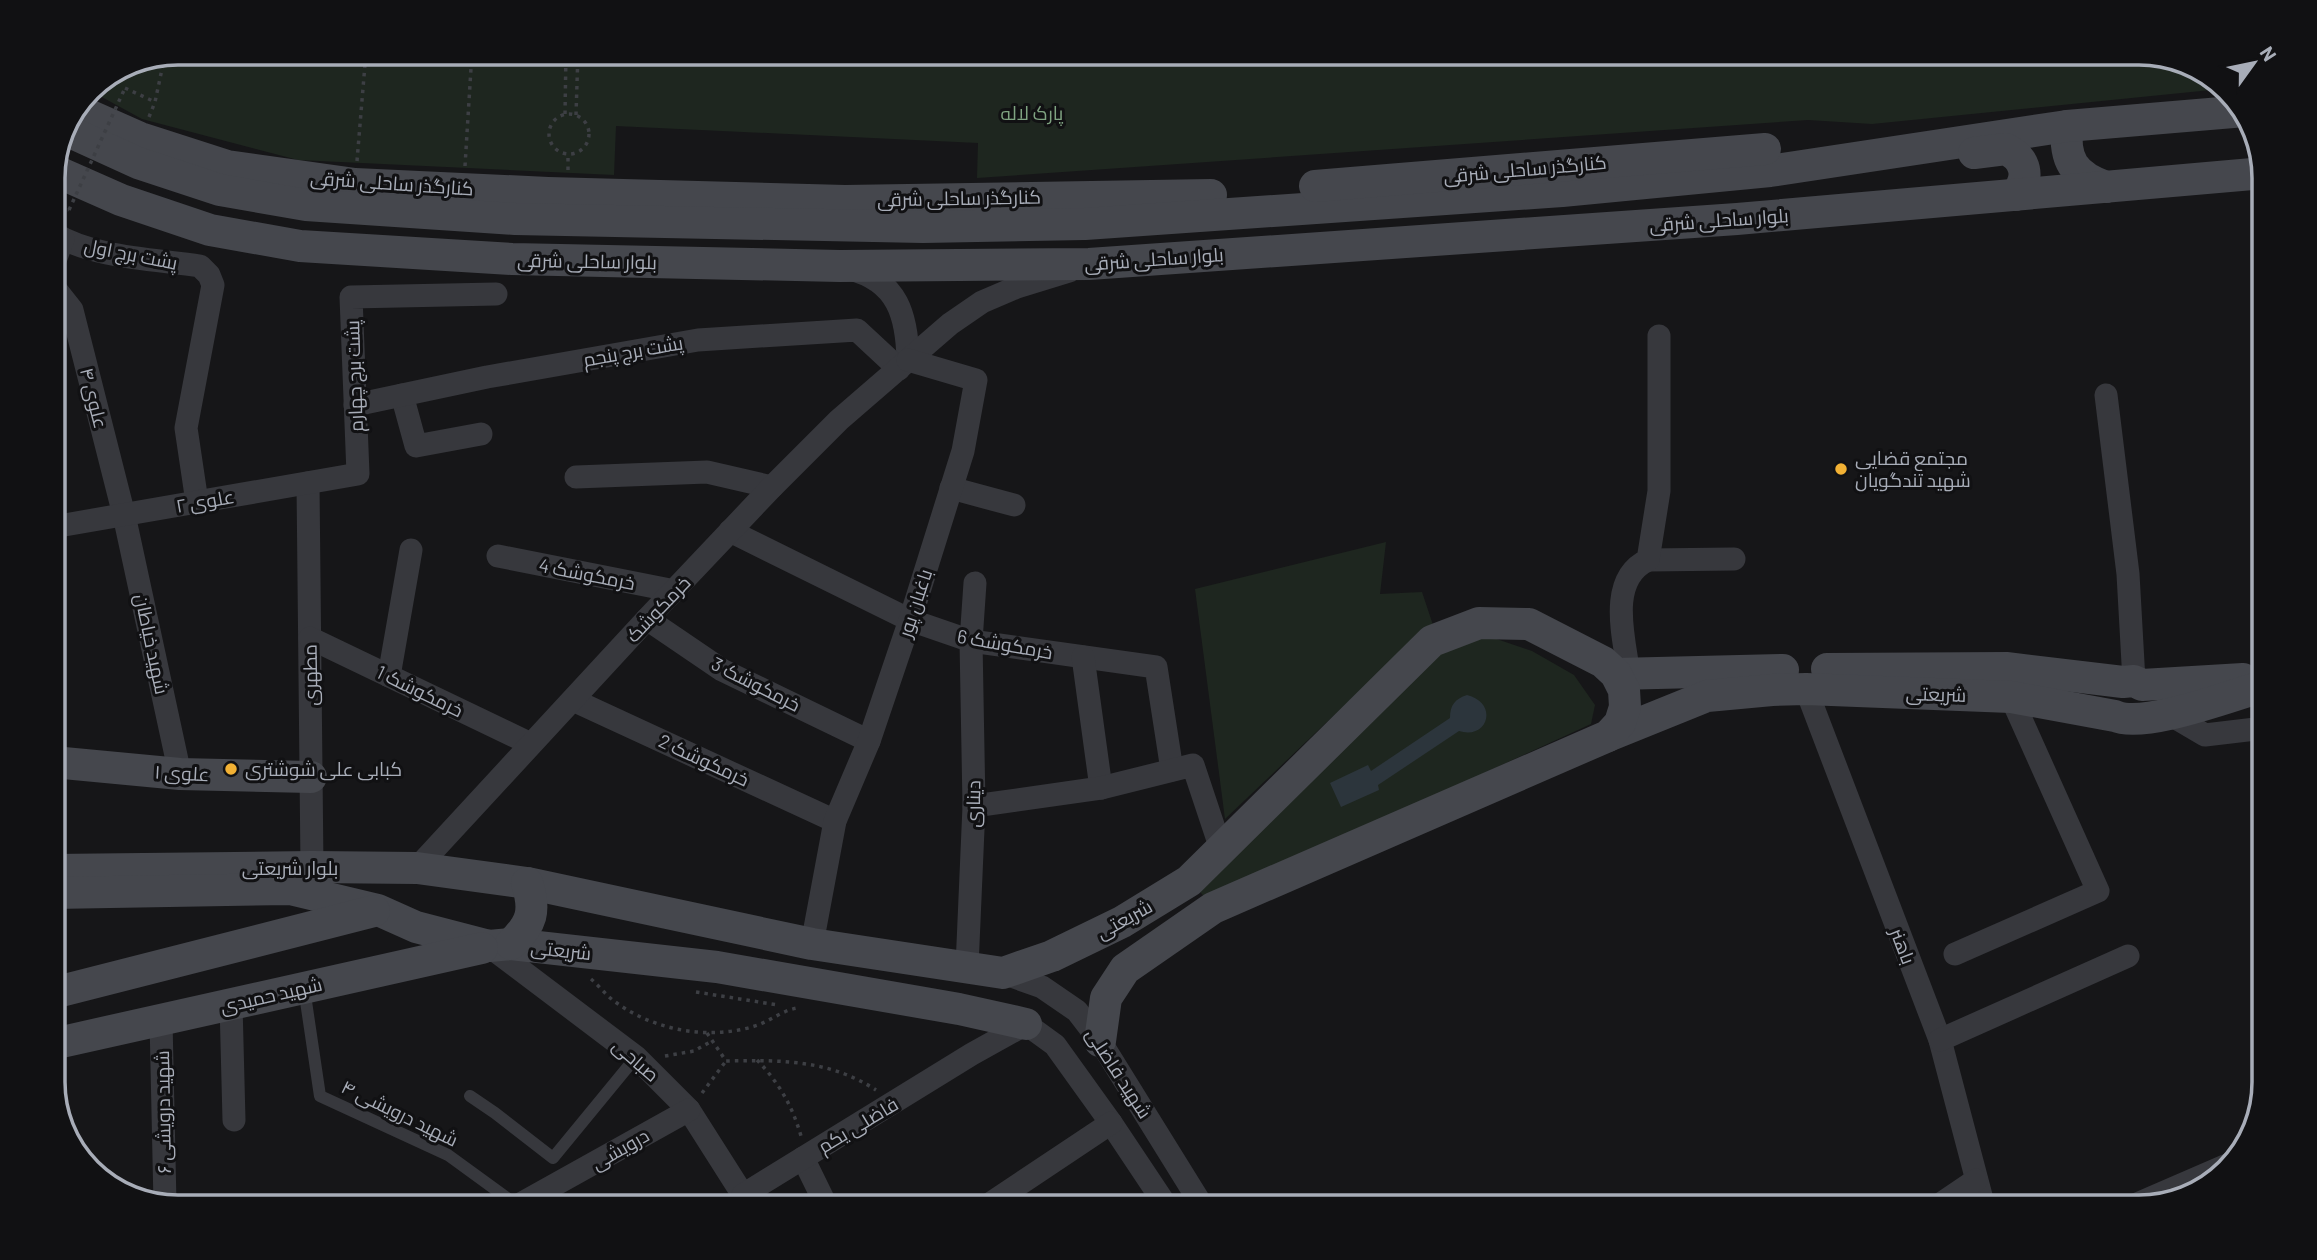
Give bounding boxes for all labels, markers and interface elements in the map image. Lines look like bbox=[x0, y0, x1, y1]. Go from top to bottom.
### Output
north arrow bbox=[2219, 28, 2289, 98]
text: N bbox=[2256, 42, 2282, 65]
park label: پارک لاله bbox=[1001, 101, 1063, 126]
street label: کنارگذر ساحلی شرقی bbox=[1442, 150, 1608, 188]
street label: کنارگذر ساحلی شرقی bbox=[309, 165, 475, 201]
street label: کنارگذر ساحلی شرقی bbox=[877, 185, 1041, 211]
street label: بلوار ساحلی شرقی bbox=[1648, 203, 1790, 237]
street label: پشت برج اول bbox=[82, 233, 180, 277]
street label: بلوار ساحلی شرقی bbox=[1083, 242, 1225, 276]
street label: بلوار ساحلی شرقی bbox=[517, 248, 657, 274]
street label: پشت برج چهارم bbox=[340, 320, 370, 432]
street label: پشت برج پنجم bbox=[581, 330, 685, 374]
street label: علوی ۴ bbox=[75, 365, 113, 431]
place label: مجتمع قضایی شهید تندگویان bbox=[1855, 446, 1971, 492]
marker: مجتمع قضایی شهید تندگویان bbox=[1833, 461, 1849, 477]
street label: علوی ۲ bbox=[174, 484, 236, 518]
street label: خرمکوشک 4 bbox=[537, 553, 637, 595]
street label: باغبان پور bbox=[892, 566, 938, 642]
street label: خرمکوشک bbox=[620, 571, 696, 647]
street label: شهید خیاطان bbox=[130, 592, 174, 696]
street label: خرمکوشک 6 bbox=[955, 624, 1055, 664]
street label: مطهری bbox=[297, 644, 323, 706]
street label: خرمکوشک 3 bbox=[707, 651, 805, 717]
street label: خرمکوشک 1 bbox=[373, 660, 467, 722]
street label: شریعتی bbox=[1905, 681, 1967, 707]
street label: خرمکوشک 2 bbox=[655, 729, 753, 791]
place label: کبابی علی شوشتری bbox=[245, 757, 402, 781]
street label: علوی ۱ bbox=[154, 760, 210, 786]
marker: کبابی علی شوشتری bbox=[223, 761, 239, 777]
street label: دیناری bbox=[961, 780, 985, 828]
street label: بلوار شریعتی bbox=[242, 856, 338, 880]
street label: شریعتی bbox=[1092, 894, 1156, 944]
street label: باهنر bbox=[1885, 923, 1921, 968]
street label: شریعتی bbox=[530, 935, 592, 965]
street label: شهید حمیدی bbox=[218, 972, 324, 1018]
street label: شهید فاضلی bbox=[1081, 1023, 1157, 1123]
street label: صباحی bbox=[608, 1033, 664, 1087]
street label: شهید درویشی ۶ bbox=[150, 1050, 176, 1174]
street label: شهید درویشی ۴ bbox=[338, 1074, 462, 1152]
street label: فاضلی یکم bbox=[814, 1092, 903, 1160]
street label: درویشی bbox=[587, 1123, 653, 1175]

